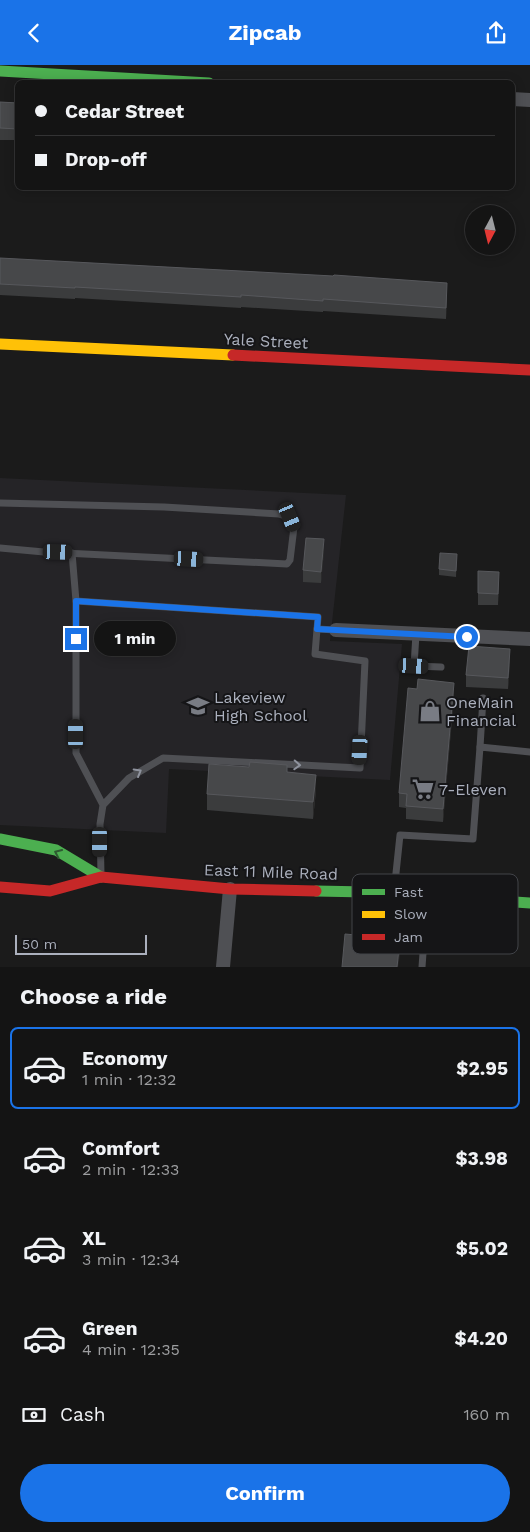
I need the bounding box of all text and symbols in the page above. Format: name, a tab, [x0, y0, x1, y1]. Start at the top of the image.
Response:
icon: back	[20, 19, 48, 47]
icon: share	[482, 19, 510, 47]
text: Zipcab	[228, 20, 302, 45]
text: Cedar Street	[65, 100, 184, 123]
text: Drop-off	[65, 148, 147, 171]
north arrow	[465, 205, 515, 255]
map controls	[465, 205, 515, 255]
street label: Yale Street	[223, 329, 309, 353]
car	[277, 500, 302, 534]
car	[42, 544, 73, 560]
car	[173, 551, 204, 567]
callout: 1 min	[94, 621, 176, 657]
route start	[456, 626, 478, 648]
route end	[65, 628, 87, 650]
text: 1 min	[114, 629, 156, 648]
car	[398, 658, 429, 674]
place label: Lakeview High School	[214, 688, 307, 725]
school or university icon: Lakeview High School	[185, 693, 211, 719]
place label: OneMain Financial	[446, 693, 516, 730]
shop icon: OneMain Financial	[417, 698, 443, 724]
car	[68, 719, 83, 749]
car	[351, 735, 368, 765]
one-way arrow	[293, 759, 301, 770]
one-way arrow	[133, 768, 142, 778]
supermarket icon: 7-Eleven	[410, 776, 436, 802]
place label: 7-Eleven	[439, 780, 507, 799]
car	[92, 827, 107, 857]
one-way arrow	[55, 849, 64, 859]
street label: East 11 Mile Road	[204, 860, 338, 884]
legend	[352, 874, 518, 954]
text: Fast	[394, 884, 423, 900]
text: Slow	[394, 906, 427, 922]
text: Jam	[394, 929, 423, 945]
scale bar	[15, 932, 148, 955]
text: 50 m	[22, 936, 57, 952]
text: Choose a ride	[20, 984, 167, 1009]
icon: car	[22, 1046, 67, 1091]
text: Economy	[82, 1047, 167, 1070]
text: $2.95	[456, 1057, 508, 1080]
text: 1 min · 12:32	[82, 1070, 176, 1089]
icon: car	[22, 1136, 67, 1181]
text: Comfort	[82, 1137, 160, 1160]
text: $3.98	[455, 1147, 508, 1170]
text: 2 min · 12:33	[82, 1160, 179, 1179]
icon: car	[22, 1226, 67, 1271]
text: XL	[82, 1227, 106, 1250]
text: $5.02	[456, 1237, 508, 1260]
text: 3 min · 12:34	[82, 1250, 180, 1269]
icon: car	[22, 1316, 67, 1361]
text: Green	[82, 1317, 138, 1340]
text: $4.20	[455, 1327, 508, 1350]
text: 4 min · 12:35	[82, 1340, 180, 1359]
icon: cash	[20, 1401, 48, 1429]
text: Cash	[60, 1403, 106, 1426]
text: 160 m	[463, 1405, 510, 1424]
button: Confirm	[20, 1464, 510, 1522]

